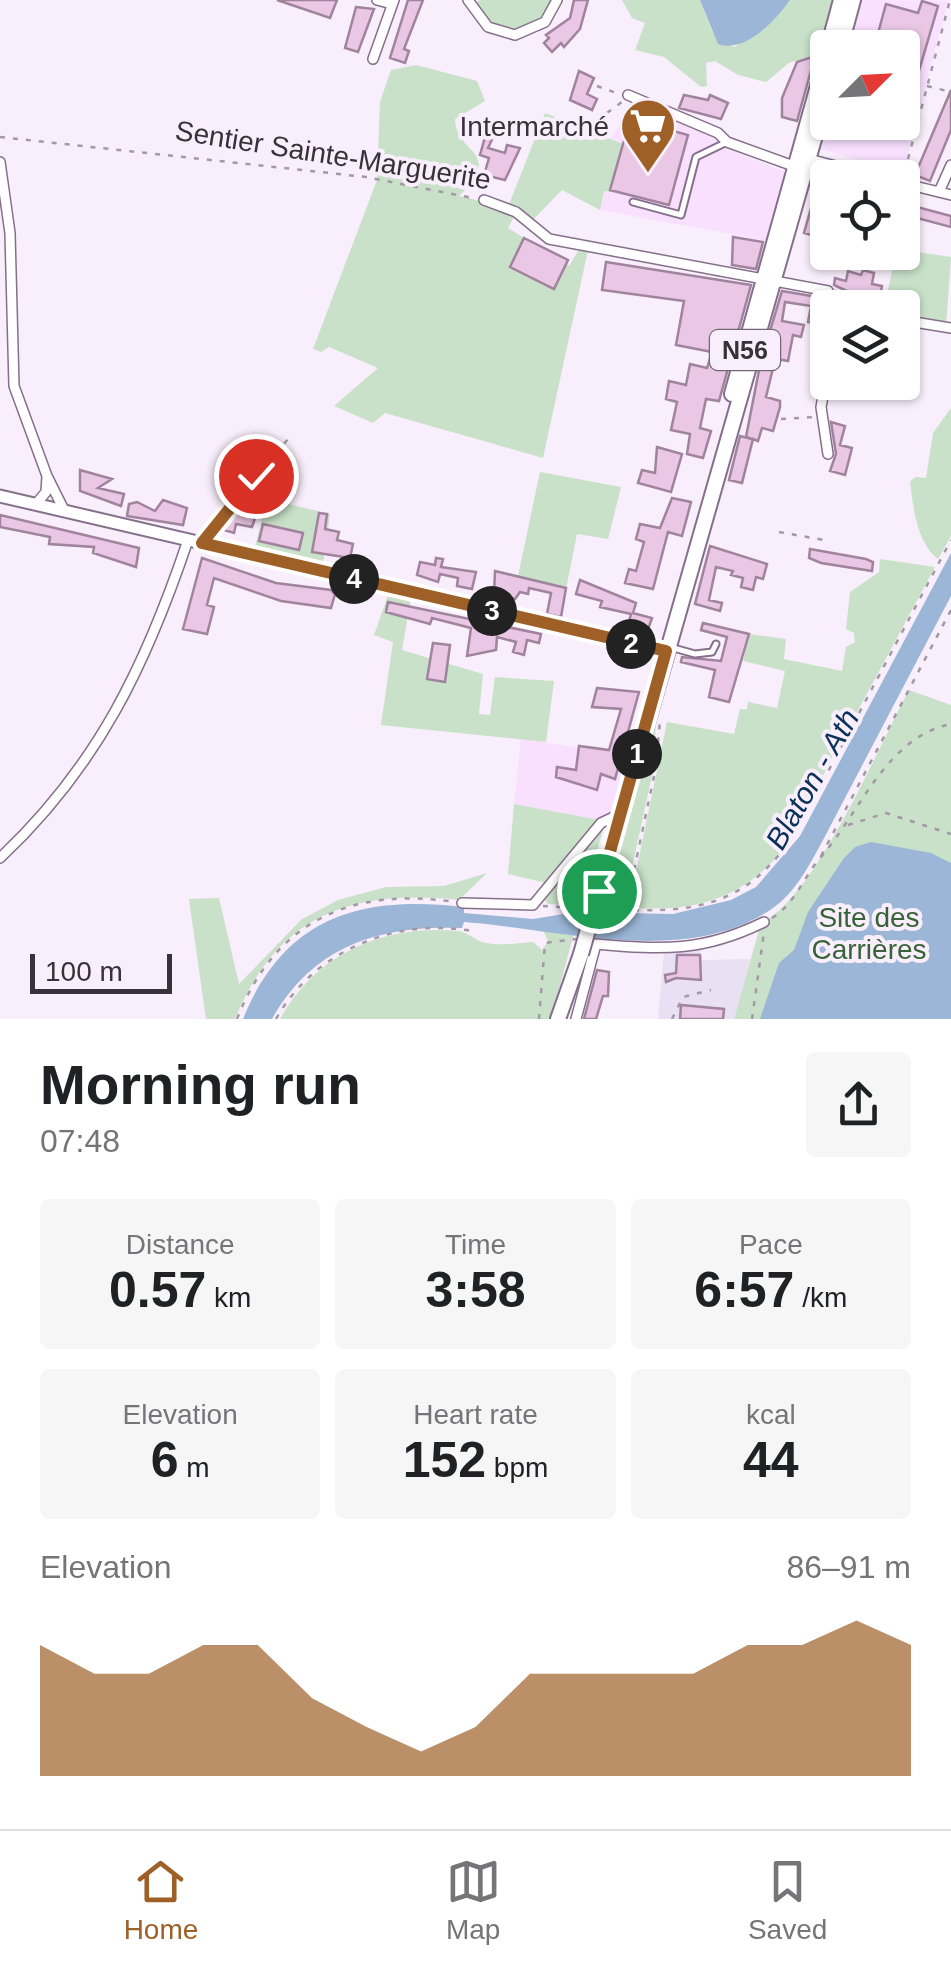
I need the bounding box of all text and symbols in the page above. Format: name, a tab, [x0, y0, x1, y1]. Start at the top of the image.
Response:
north arrow	[810, 30, 920, 140]
map controls	[810, 30, 920, 400]
supermarket icon: Intermarché	[618, 96, 678, 175]
place label: Intermarché	[460, 111, 609, 142]
street label: Sentier Sainte-Marguerite	[173, 115, 493, 195]
button: locate	[810, 160, 920, 270]
button: layers	[810, 290, 920, 400]
road number: N56	[710, 330, 780, 370]
pin	[214, 434, 299, 519]
icon: check	[229, 449, 284, 504]
pin: 4	[329, 554, 379, 604]
text: 4	[346, 563, 362, 594]
pin: 3	[467, 586, 517, 636]
text: 3	[484, 595, 500, 626]
pin: 2	[606, 619, 656, 669]
text: 2	[623, 628, 639, 659]
water label: Blaton - Ath	[759, 703, 865, 855]
pin: 1	[612, 729, 662, 779]
text: 1	[629, 738, 645, 769]
pin	[557, 849, 642, 934]
icon: arrive	[572, 864, 627, 919]
park label: Site des Carrières	[811, 902, 927, 965]
scale bar	[30, 949, 172, 994]
text: 100 m	[45, 956, 123, 987]
button: share	[806, 1052, 911, 1157]
text: Morning run	[40, 1054, 361, 1116]
text: 07:48	[40, 1123, 120, 1159]
text: Distance	[126, 1229, 235, 1260]
text: Time	[445, 1229, 506, 1260]
text: Pace	[739, 1229, 803, 1260]
text: 0.57	[109, 1262, 206, 1318]
text: 3:58	[425, 1262, 526, 1318]
text: 6:57	[694, 1262, 794, 1318]
text: km	[206, 1282, 251, 1313]
text: /km	[794, 1282, 847, 1313]
text: Elevation	[123, 1399, 238, 1430]
text: Heart rate	[413, 1399, 538, 1430]
text: kcal	[746, 1399, 796, 1430]
text: 6	[151, 1432, 179, 1488]
text: 152	[403, 1432, 486, 1488]
text: 44	[743, 1432, 799, 1488]
text: m	[179, 1452, 210, 1483]
text: bpm	[486, 1452, 548, 1483]
text: Elevation	[40, 1549, 172, 1585]
text: 86–91 m	[786, 1549, 911, 1585]
tab: Home	[124, 1854, 198, 1946]
tab: Map	[446, 1854, 501, 1946]
tab: Saved	[748, 1854, 827, 1946]

